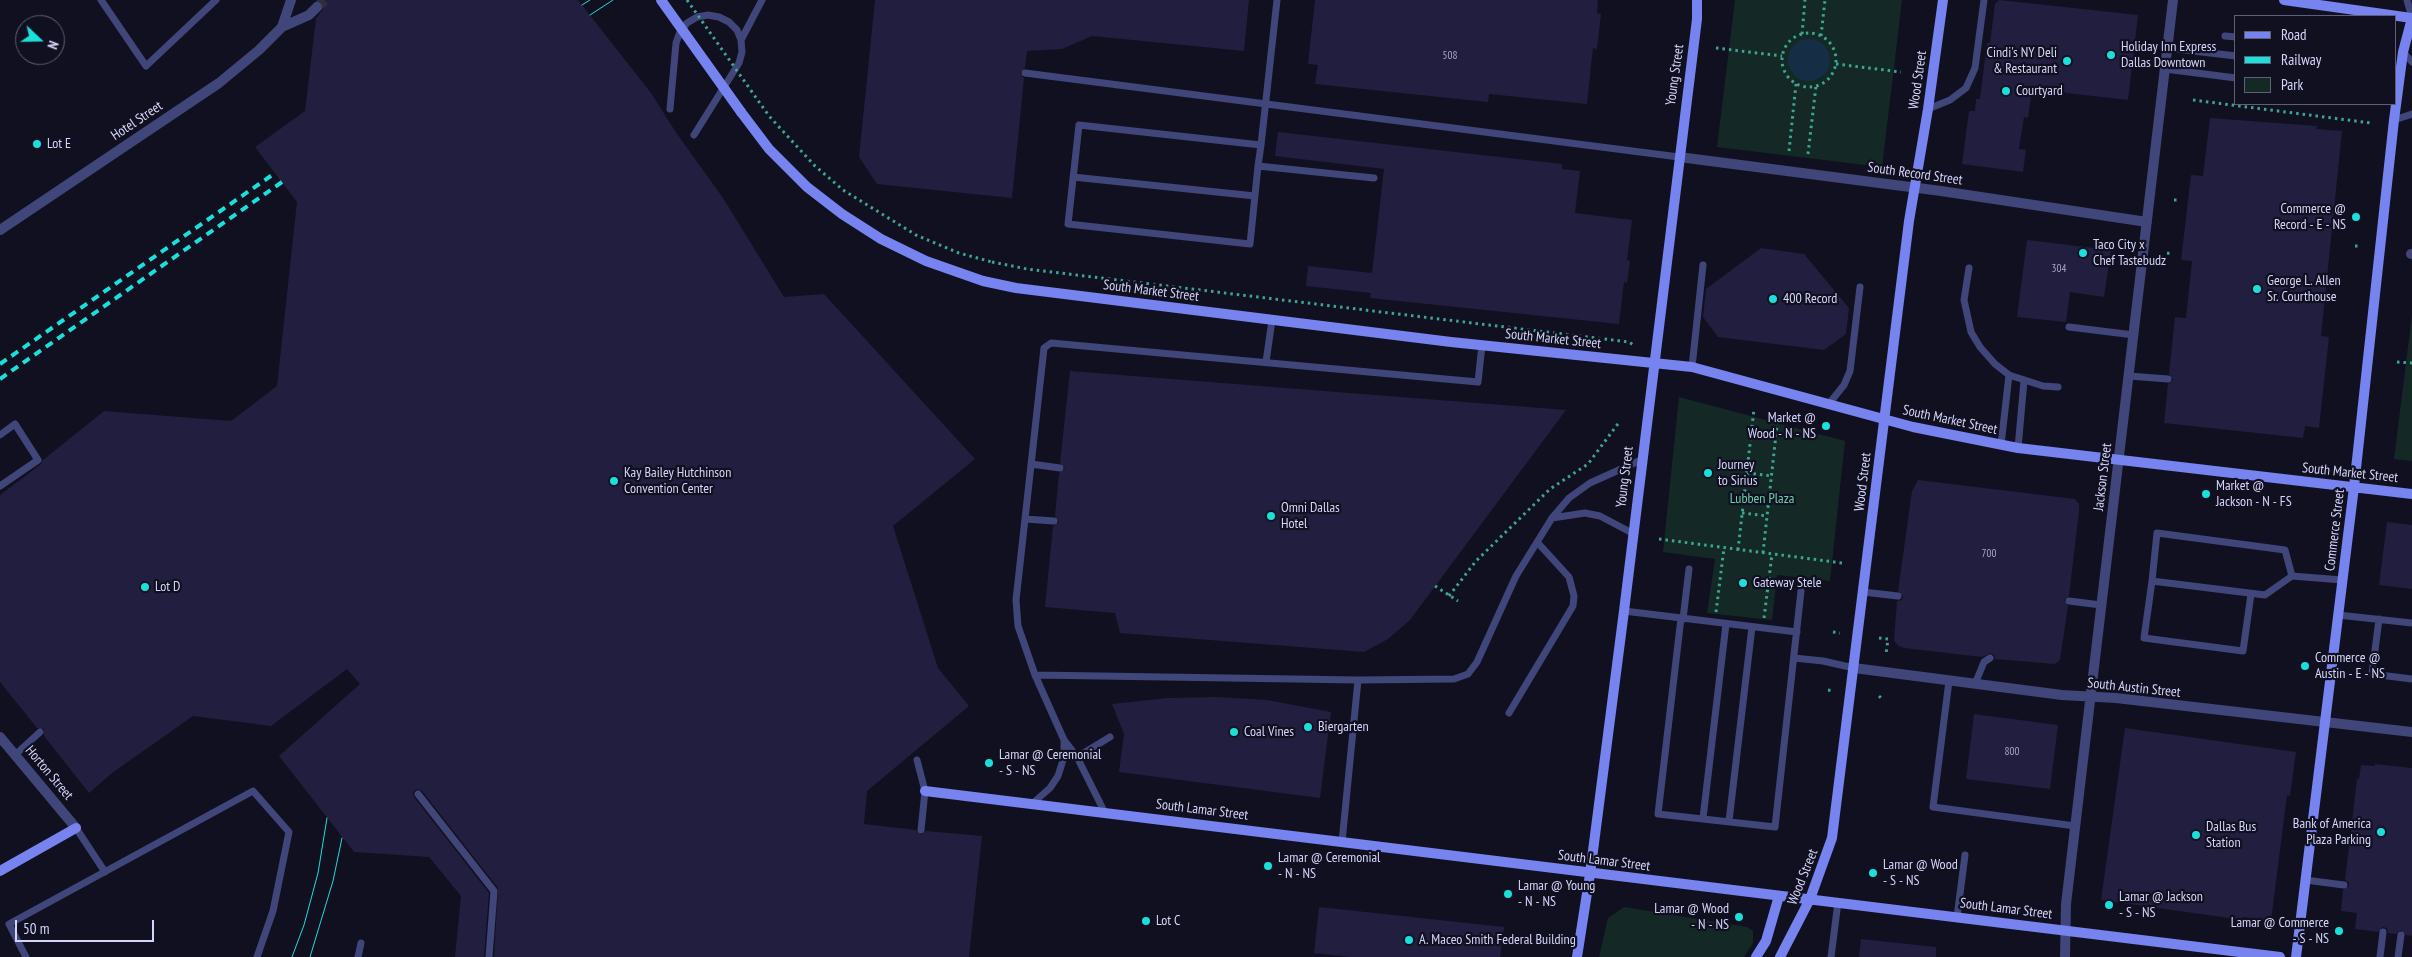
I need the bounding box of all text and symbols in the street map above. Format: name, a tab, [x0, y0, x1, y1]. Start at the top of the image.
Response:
north arrow	[15, 15, 65, 65]
legend	[2234, 15, 2397, 105]
text: Road	[2281, 25, 2307, 44]
text: N	[43, 38, 63, 52]
place label: Holiday Inn Express Dallas Downtown	[2121, 39, 2216, 72]
street label: Young Street	[1662, 43, 1688, 107]
place label: Cindi's NY Deli & Restaurant	[1986, 45, 2057, 78]
house number: 508	[1443, 49, 1457, 63]
marker: Holiday Inn Express Dallas Downtown	[2105, 49, 2117, 61]
street label: Wood Street	[1906, 50, 1930, 110]
text: Railway	[2281, 50, 2321, 69]
marker: Cindi's NY Deli & Restaurant	[2061, 55, 2073, 67]
text: Park	[2281, 75, 2303, 94]
place label: Courtyard	[2016, 83, 2063, 99]
marker: Courtyard	[2000, 85, 2012, 97]
street label: Hotel Street	[108, 98, 166, 144]
place label: Lot E	[47, 136, 71, 152]
marker: Lot E	[31, 138, 43, 150]
street label: South Record Street	[1867, 159, 1963, 189]
place label: Commerce @ Record - E - NS	[2274, 201, 2346, 233]
marker: Commerce @ Record - E - NS	[2350, 211, 2362, 223]
place label: Taco City x Chef Tastebudz	[2093, 237, 2166, 270]
marker: Taco City x Chef Tastebudz	[2077, 247, 2089, 259]
house number: 304	[2052, 262, 2066, 276]
place label: George L. Allen Sr. Courthouse	[2267, 273, 2341, 306]
street label: South Market Street	[1102, 277, 1200, 305]
marker: George L. Allen Sr. Courthouse	[2251, 283, 2263, 295]
place label: 400 Record	[1783, 291, 1837, 307]
marker: 400 Record	[1767, 293, 1779, 305]
street label: South Market Street	[1504, 326, 1602, 352]
street label: South Market Street	[1901, 402, 1999, 438]
place label: Market @ Wood - N - NS	[1748, 410, 1816, 442]
marker: Market @ Wood - N - NS	[1820, 420, 1832, 432]
street label: Jackson Street	[2091, 442, 2115, 512]
street label: Young Street	[1613, 445, 1637, 509]
street label: Wood Street	[1851, 452, 1875, 512]
place label: Journey to Sirius	[1718, 457, 1757, 490]
street label: South Market Street	[2301, 460, 2399, 486]
place label: Kay Bailey Hutchinson Convention Center	[624, 465, 731, 498]
marker: Journey to Sirius	[1702, 467, 1714, 479]
marker: Kay Bailey Hutchinson Convention Center	[608, 475, 620, 487]
place label: Market @ Jackson - N - FS	[2216, 478, 2292, 511]
marker: Market @ Jackson - N - FS	[2200, 488, 2212, 500]
street label: Commerce Street	[2322, 488, 2348, 572]
park label: Lubben Plaza	[1730, 491, 1794, 507]
place label: Omni Dallas Hotel	[1281, 500, 1340, 532]
marker: Omni Dallas Hotel	[1265, 510, 1277, 522]
house number: 700	[1982, 547, 1996, 561]
place label: Gateway Stele	[1753, 575, 1822, 591]
marker: Gateway Stele	[1737, 577, 1749, 589]
place label: Lot D	[155, 579, 180, 595]
marker: Lot D	[139, 581, 151, 593]
place label: Commerce @ Austin - E - NS	[2315, 650, 2385, 682]
marker: Commerce @ Austin - E - NS	[2299, 660, 2311, 672]
street label: South Austin Street	[2087, 675, 2181, 701]
place label: Biergarten	[1318, 719, 1369, 735]
marker: Biergarten	[1302, 721, 1314, 733]
place label: Coal Vines	[1244, 724, 1294, 740]
marker: Coal Vines	[1228, 726, 1240, 738]
street label: Horton Street	[21, 742, 77, 804]
house number: 800	[2005, 745, 2019, 759]
place label: Lamar @ Ceremonial - S - NS	[999, 747, 1101, 780]
marker: Lamar @ Ceremonial - S - NS	[983, 757, 995, 769]
street label: South Lamar Street	[1155, 796, 1249, 824]
place label: Bank of America Plaza Parking	[2293, 816, 2371, 849]
place label: Dallas Bus Station	[2206, 819, 2256, 852]
marker: Bank of America Plaza Parking	[2375, 826, 2387, 838]
marker: Dallas Bus Station	[2190, 829, 2202, 841]
street label: Wood Street	[1784, 846, 1822, 908]
street label: South Lamar Street	[1557, 847, 1651, 875]
place label: Lamar @ Ceremonial - N - NS	[1278, 850, 1380, 882]
place label: Lamar @ Wood - S - NS	[1883, 857, 1958, 890]
marker: Lamar @ Ceremonial - N - NS	[1262, 860, 1274, 872]
marker: Lamar @ Wood - S - NS	[1867, 867, 1879, 879]
place label: Lamar @ Young - N - NS	[1518, 878, 1595, 910]
marker: Lamar @ Young - N - NS	[1502, 888, 1514, 900]
place label: Lamar @ Jackson - S - NS	[2119, 889, 2203, 922]
street label: South Lamar Street	[1959, 895, 2053, 923]
marker: Lamar @ Jackson - S - NS	[2103, 899, 2115, 911]
place label: Lamar @ Wood - N - NS	[1654, 901, 1729, 934]
scale bar	[18, 910, 156, 942]
marker: Lamar @ Wood - N - NS	[1733, 911, 1745, 923]
place label: Lot C	[1156, 913, 1180, 929]
marker: Lot C	[1140, 915, 1152, 927]
place label: Lamar @ Commerce - S - NS	[2231, 915, 2329, 948]
text: 50 m	[23, 919, 49, 938]
marker: Lamar @ Commerce - S - NS	[2333, 925, 2345, 937]
place label: A. Maceo Smith Federal Building	[1419, 932, 1576, 948]
marker: A. Maceo Smith Federal Building	[1403, 934, 1415, 946]

